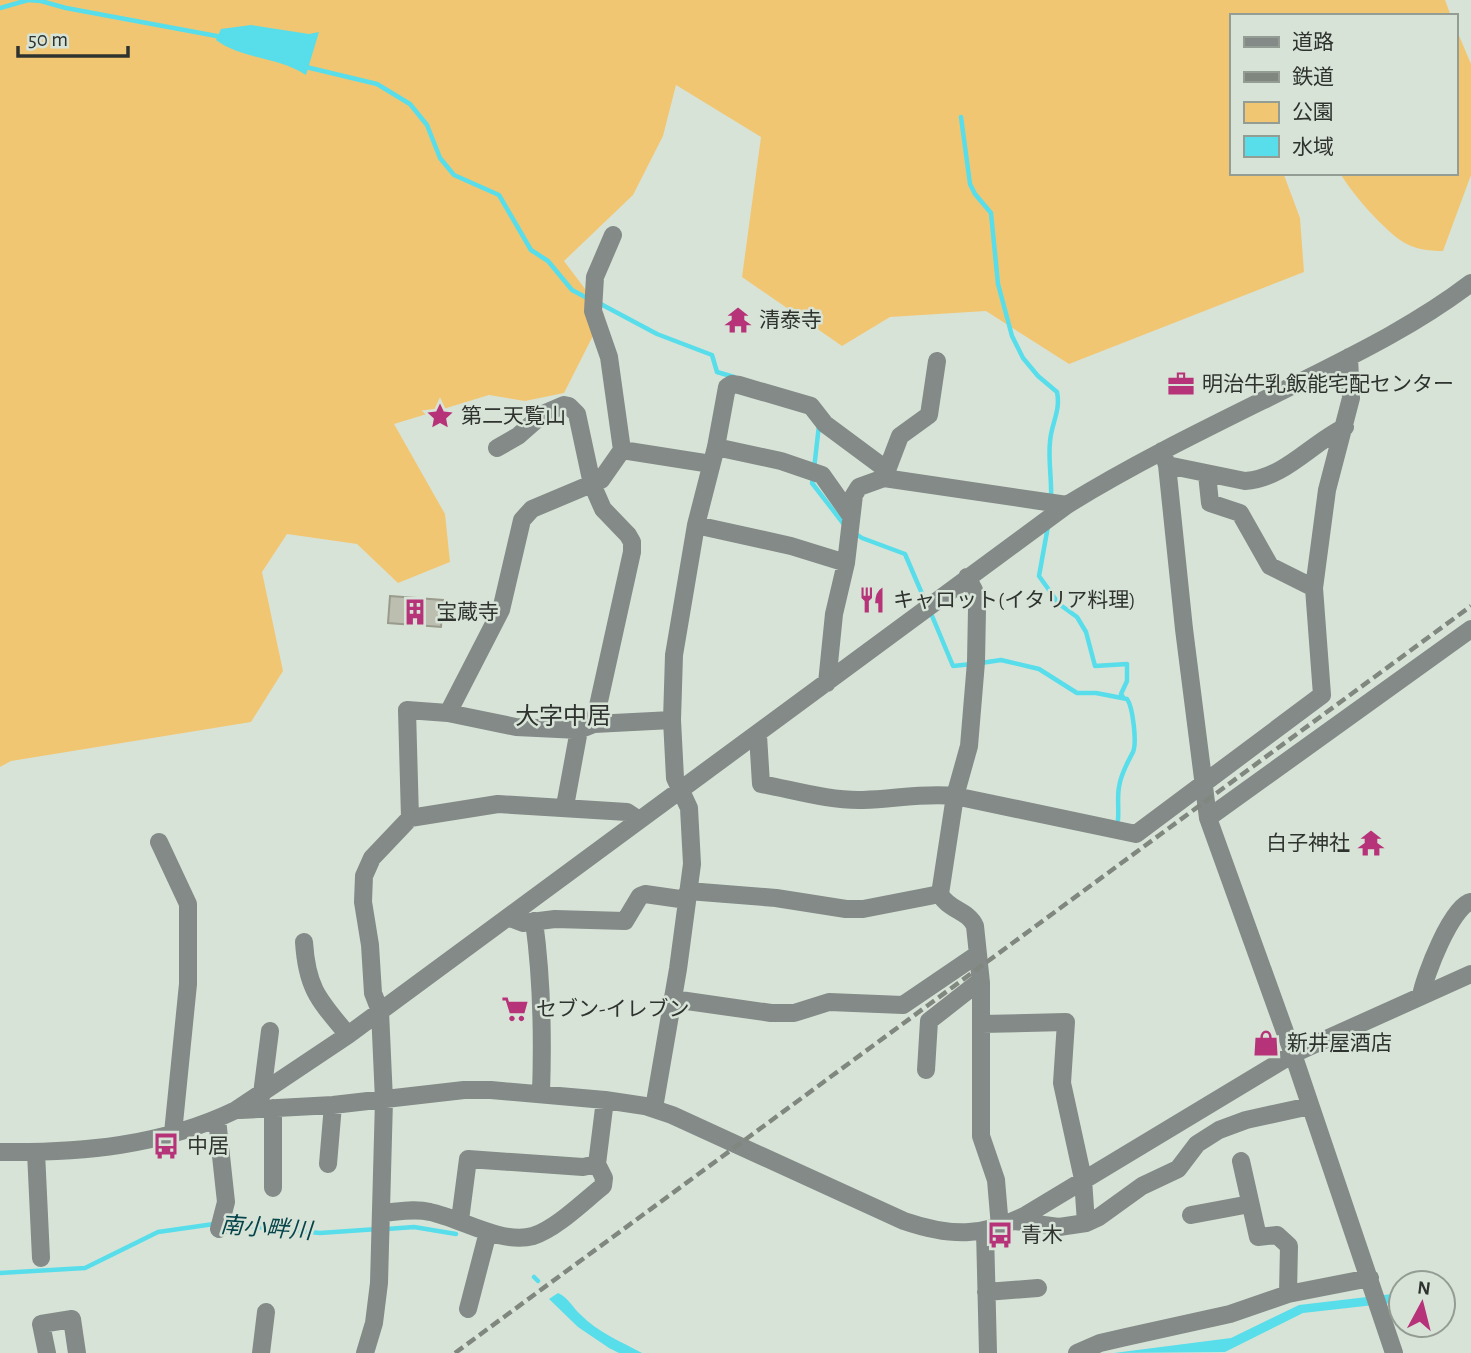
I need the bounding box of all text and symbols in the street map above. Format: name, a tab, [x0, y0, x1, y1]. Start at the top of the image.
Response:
scale bar	[18, 14, 128, 58]
legend	[1230, 14, 1457, 175]
text: 50 m	[28, 29, 68, 50]
text: 道路	[1292, 31, 1334, 53]
text: 鉄道	[1292, 66, 1334, 88]
text: 公園	[1292, 102, 1334, 123]
text: 水域	[1292, 136, 1334, 158]
temple icon: 清泰寺	[723, 305, 753, 335]
place label: 清泰寺	[759, 309, 822, 331]
office icon: 明治牛乳飯能宅配センター	[1166, 369, 1196, 399]
place label: 明治牛乳飯能宅配センター	[1202, 373, 1454, 395]
place icon: 第二天覧山	[425, 401, 455, 431]
place label: 第二天覧山	[461, 405, 566, 427]
restaurant icon: キャロット(イタリア料理)	[857, 585, 887, 615]
place label: キャロット(イタリア料理)	[893, 589, 1136, 611]
building icon: 宝蔵寺	[400, 597, 430, 627]
place label: 宝蔵寺	[436, 601, 499, 623]
district label: 大字中居	[515, 703, 611, 729]
temple icon: 白子神社	[1356, 828, 1386, 858]
place label: 白子神社	[1266, 832, 1350, 854]
supermarket icon: セブン-イレブン	[500, 994, 530, 1024]
place label: セブン-イレブン	[536, 997, 689, 1020]
shop icon: 新井屋酒店	[1251, 1028, 1281, 1058]
place label: 新井屋酒店	[1287, 1032, 1392, 1054]
bus stop icon: 中居	[151, 1131, 181, 1161]
place label: 中居	[187, 1135, 229, 1157]
water label: 南小畔川	[219, 1212, 316, 1244]
bus stop icon: 青木	[985, 1220, 1015, 1250]
place label: 青木	[1021, 1224, 1063, 1246]
north arrow	[1387, 1269, 1457, 1339]
text: N	[1416, 1278, 1432, 1299]

